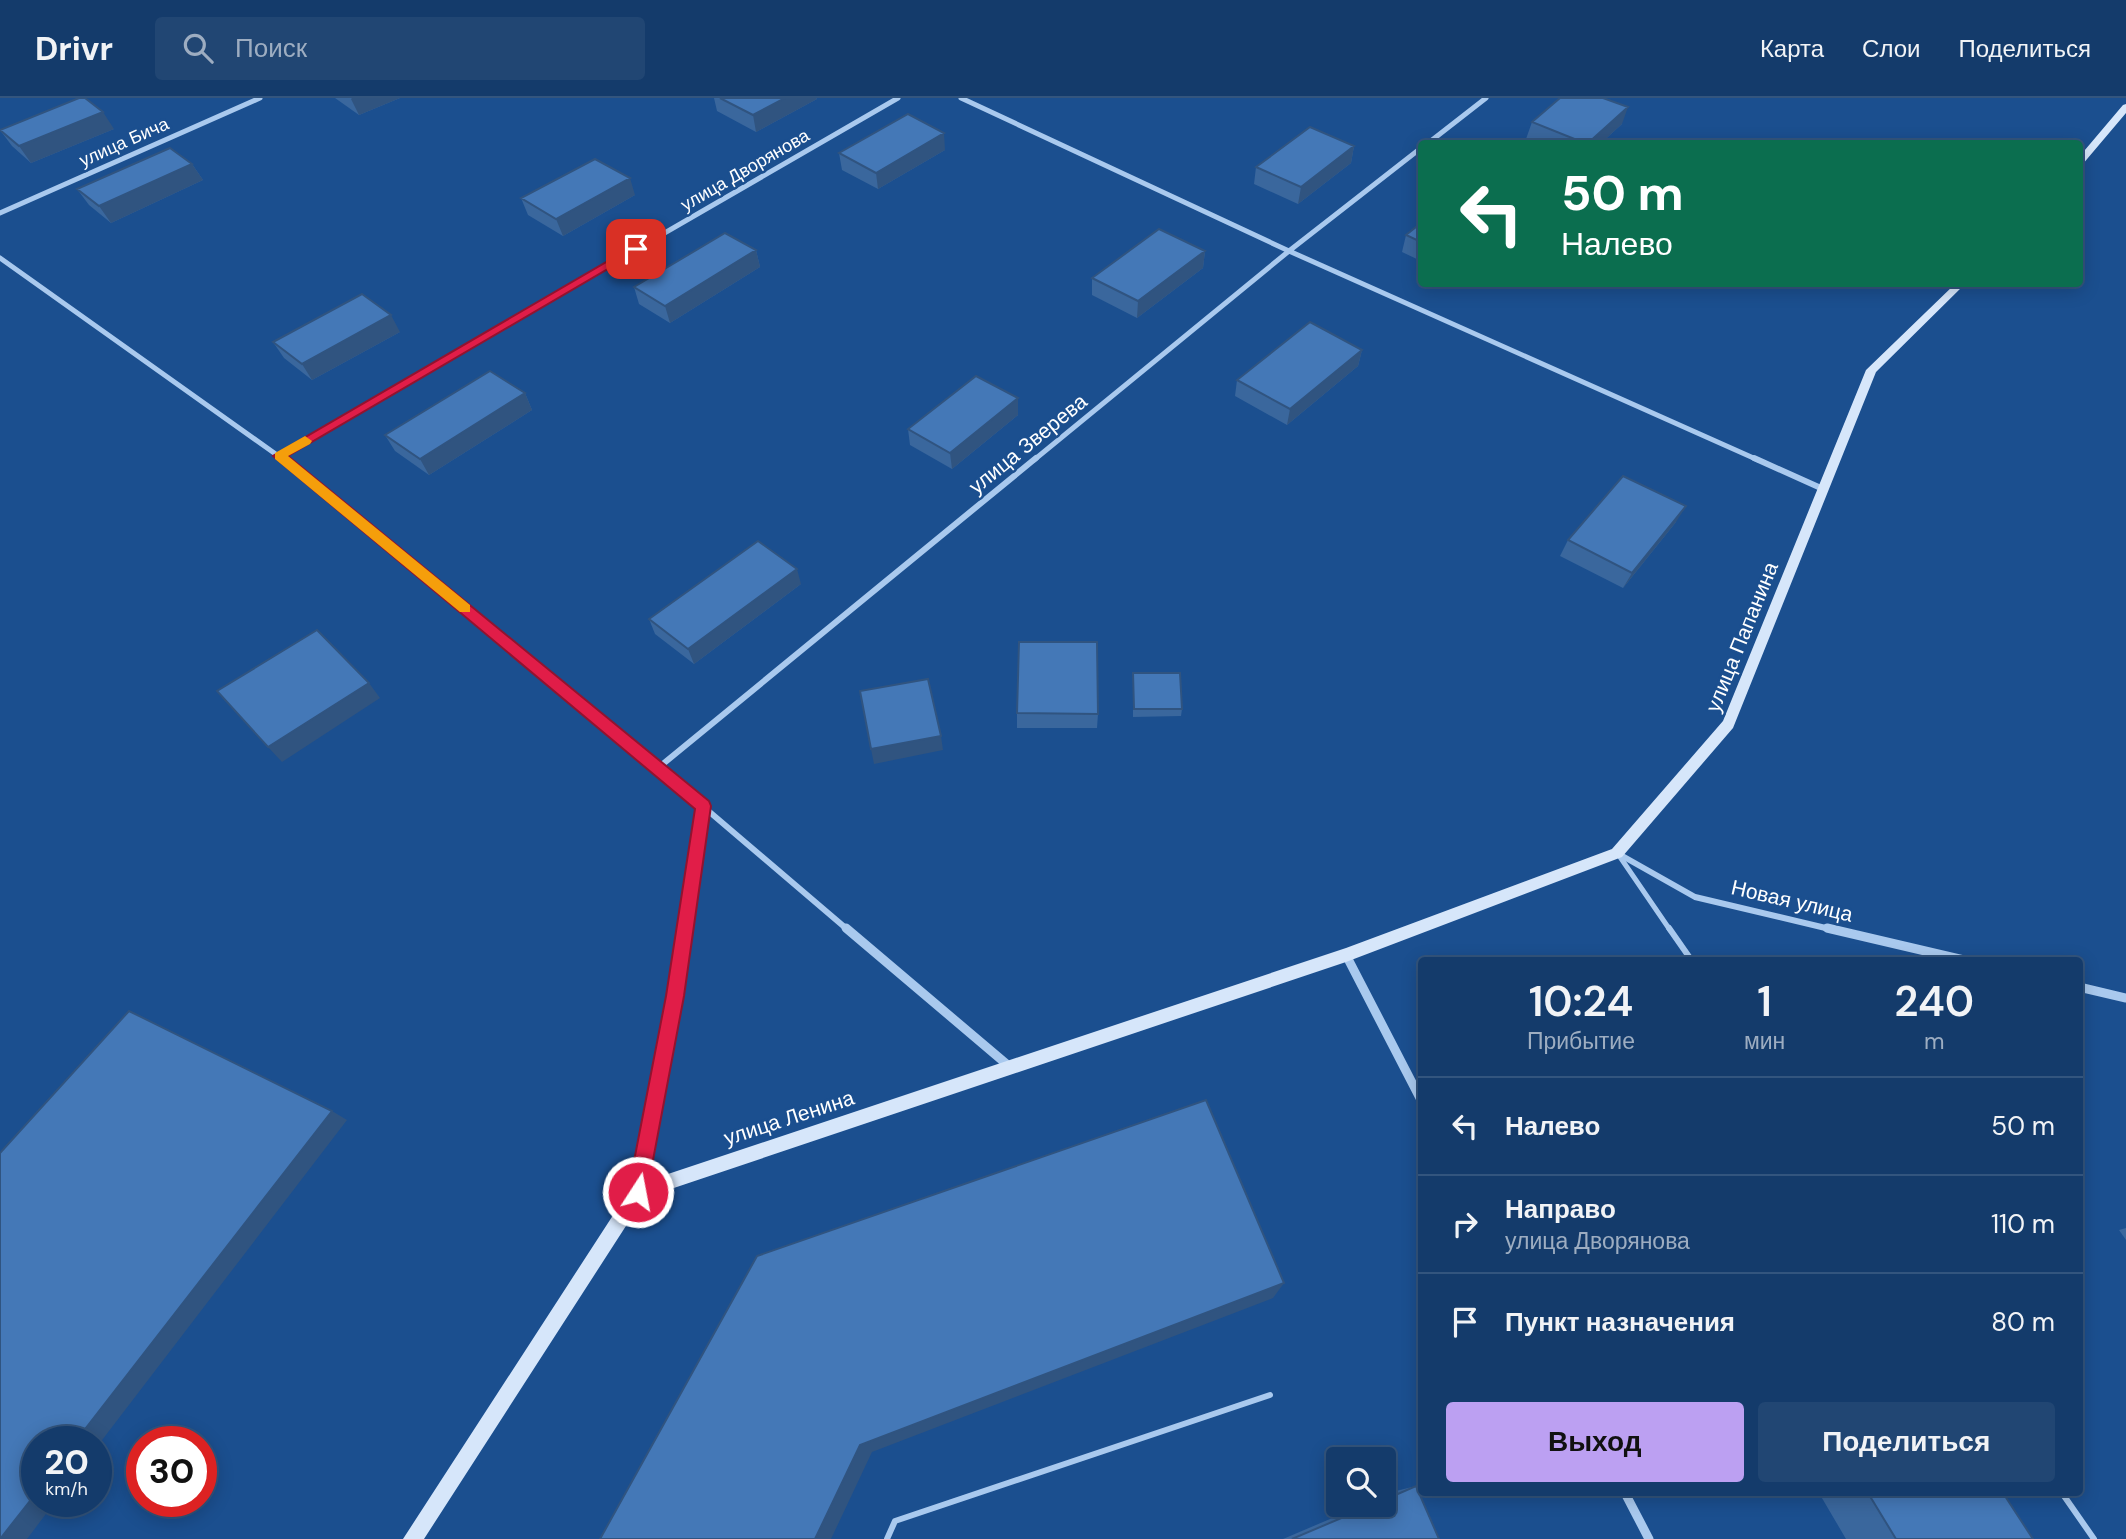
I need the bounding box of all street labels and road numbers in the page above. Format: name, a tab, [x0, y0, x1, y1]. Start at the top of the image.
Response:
street label: улица Бича	[75, 111, 173, 172]
street label: улица Дворянова	[676, 123, 815, 217]
street label: улица Зверева	[963, 387, 1093, 500]
street label: улица Папанина	[1699, 557, 1785, 716]
street label: Новая улица	[1728, 873, 1856, 929]
street label: улица Ленина	[720, 1084, 858, 1152]

